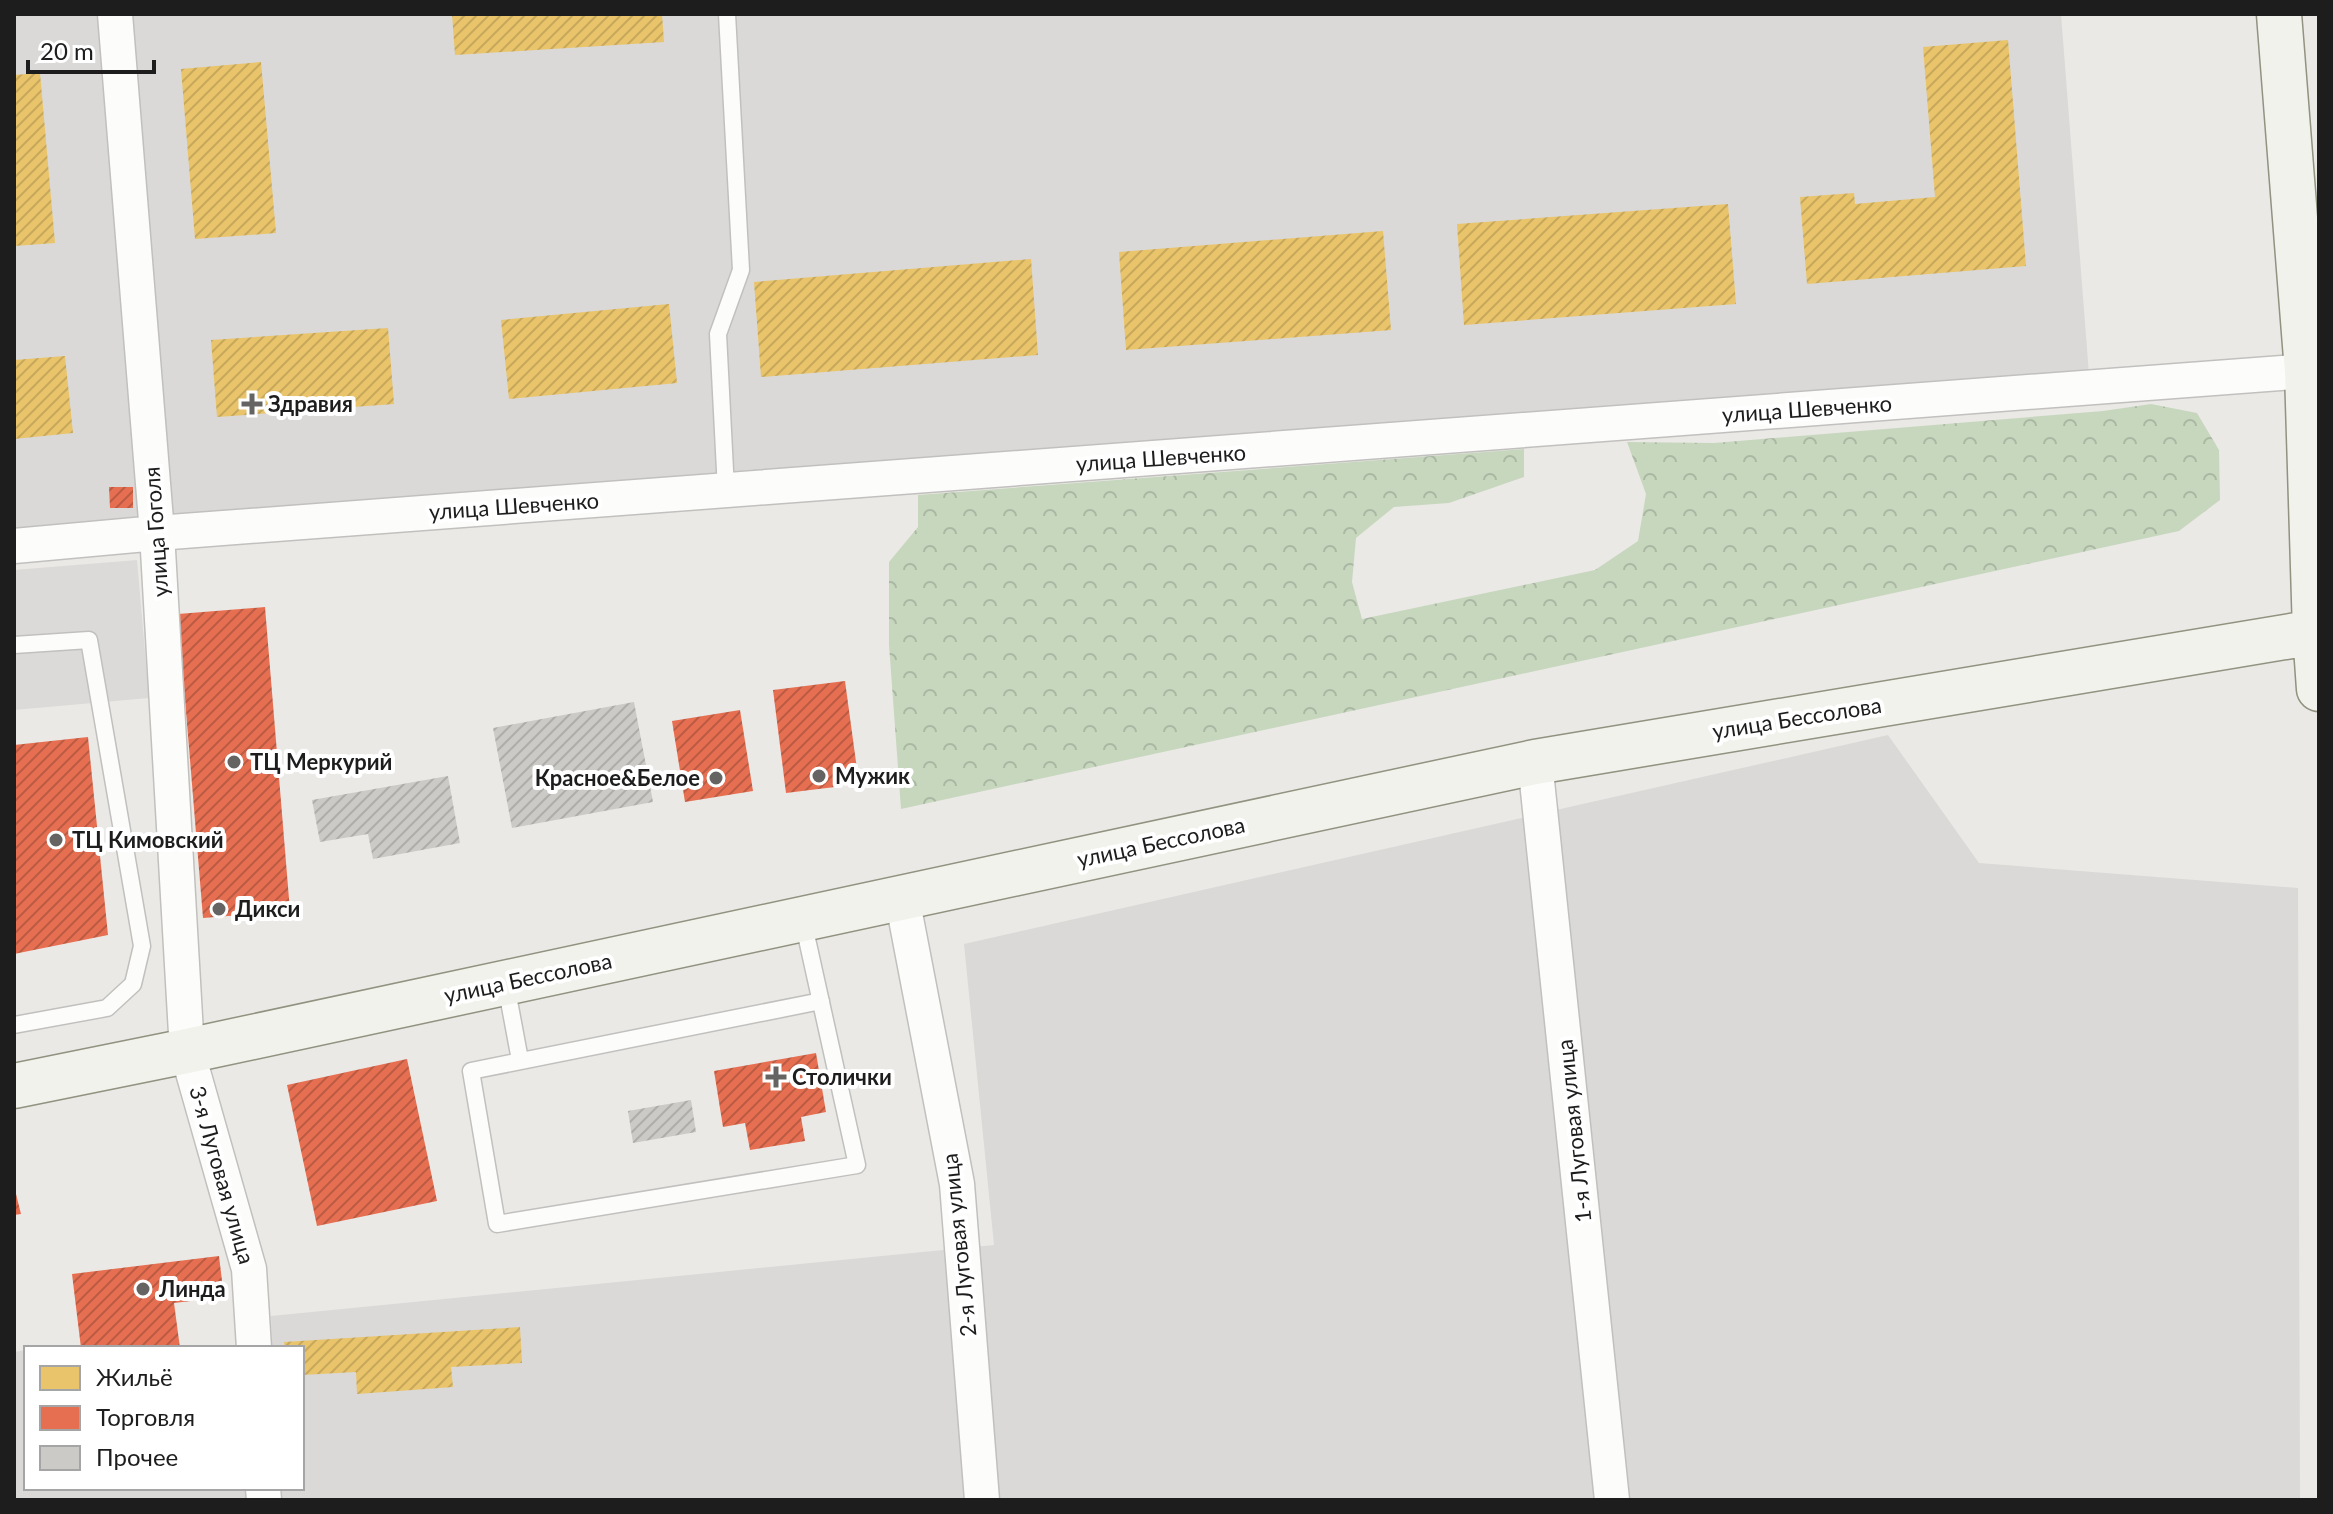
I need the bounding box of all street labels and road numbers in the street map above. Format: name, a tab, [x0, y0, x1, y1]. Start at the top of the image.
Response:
street label: улица Шевченко	[1721, 389, 1893, 428]
street label: улица Шевченко	[1075, 438, 1247, 477]
street label: улица Гоголя	[137, 466, 174, 598]
street label: улица Шевченко	[428, 486, 600, 525]
street label: улица Бессолова	[1710, 691, 1883, 744]
street label: улица Бессолова	[1075, 811, 1247, 872]
street label: улица Бессолова	[442, 947, 614, 1008]
street label: 1-я Луговая улица	[1550, 1038, 1597, 1224]
street label: 3-я Луговая улица	[184, 1083, 261, 1267]
street label: 2-я Луговая улица	[935, 1152, 982, 1338]

